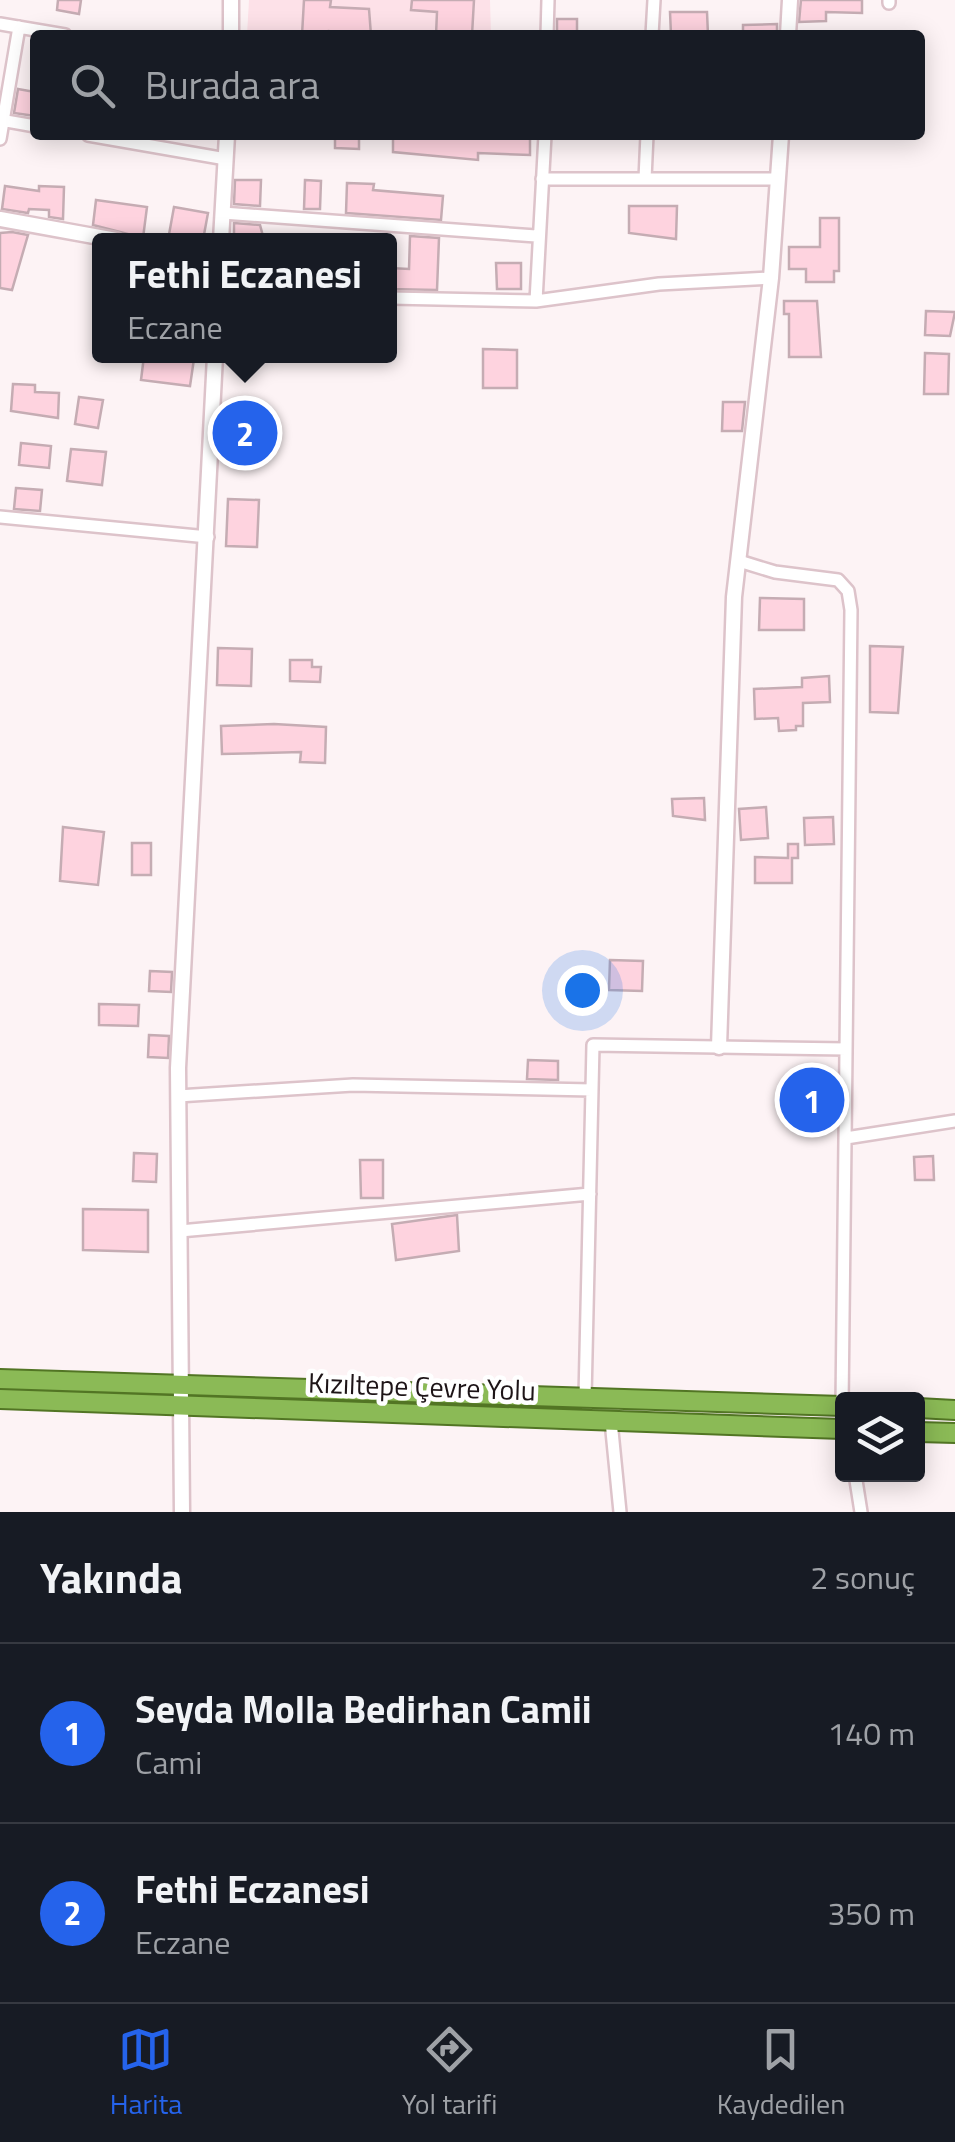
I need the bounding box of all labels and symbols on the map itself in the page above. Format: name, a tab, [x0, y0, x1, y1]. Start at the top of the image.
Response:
pin: 2	[212, 396, 278, 470]
your location	[557, 965, 608, 1016]
pin: 1	[780, 1062, 844, 1138]
street label: Kızıltepe Çevre Yolu	[307, 1361, 537, 1411]

